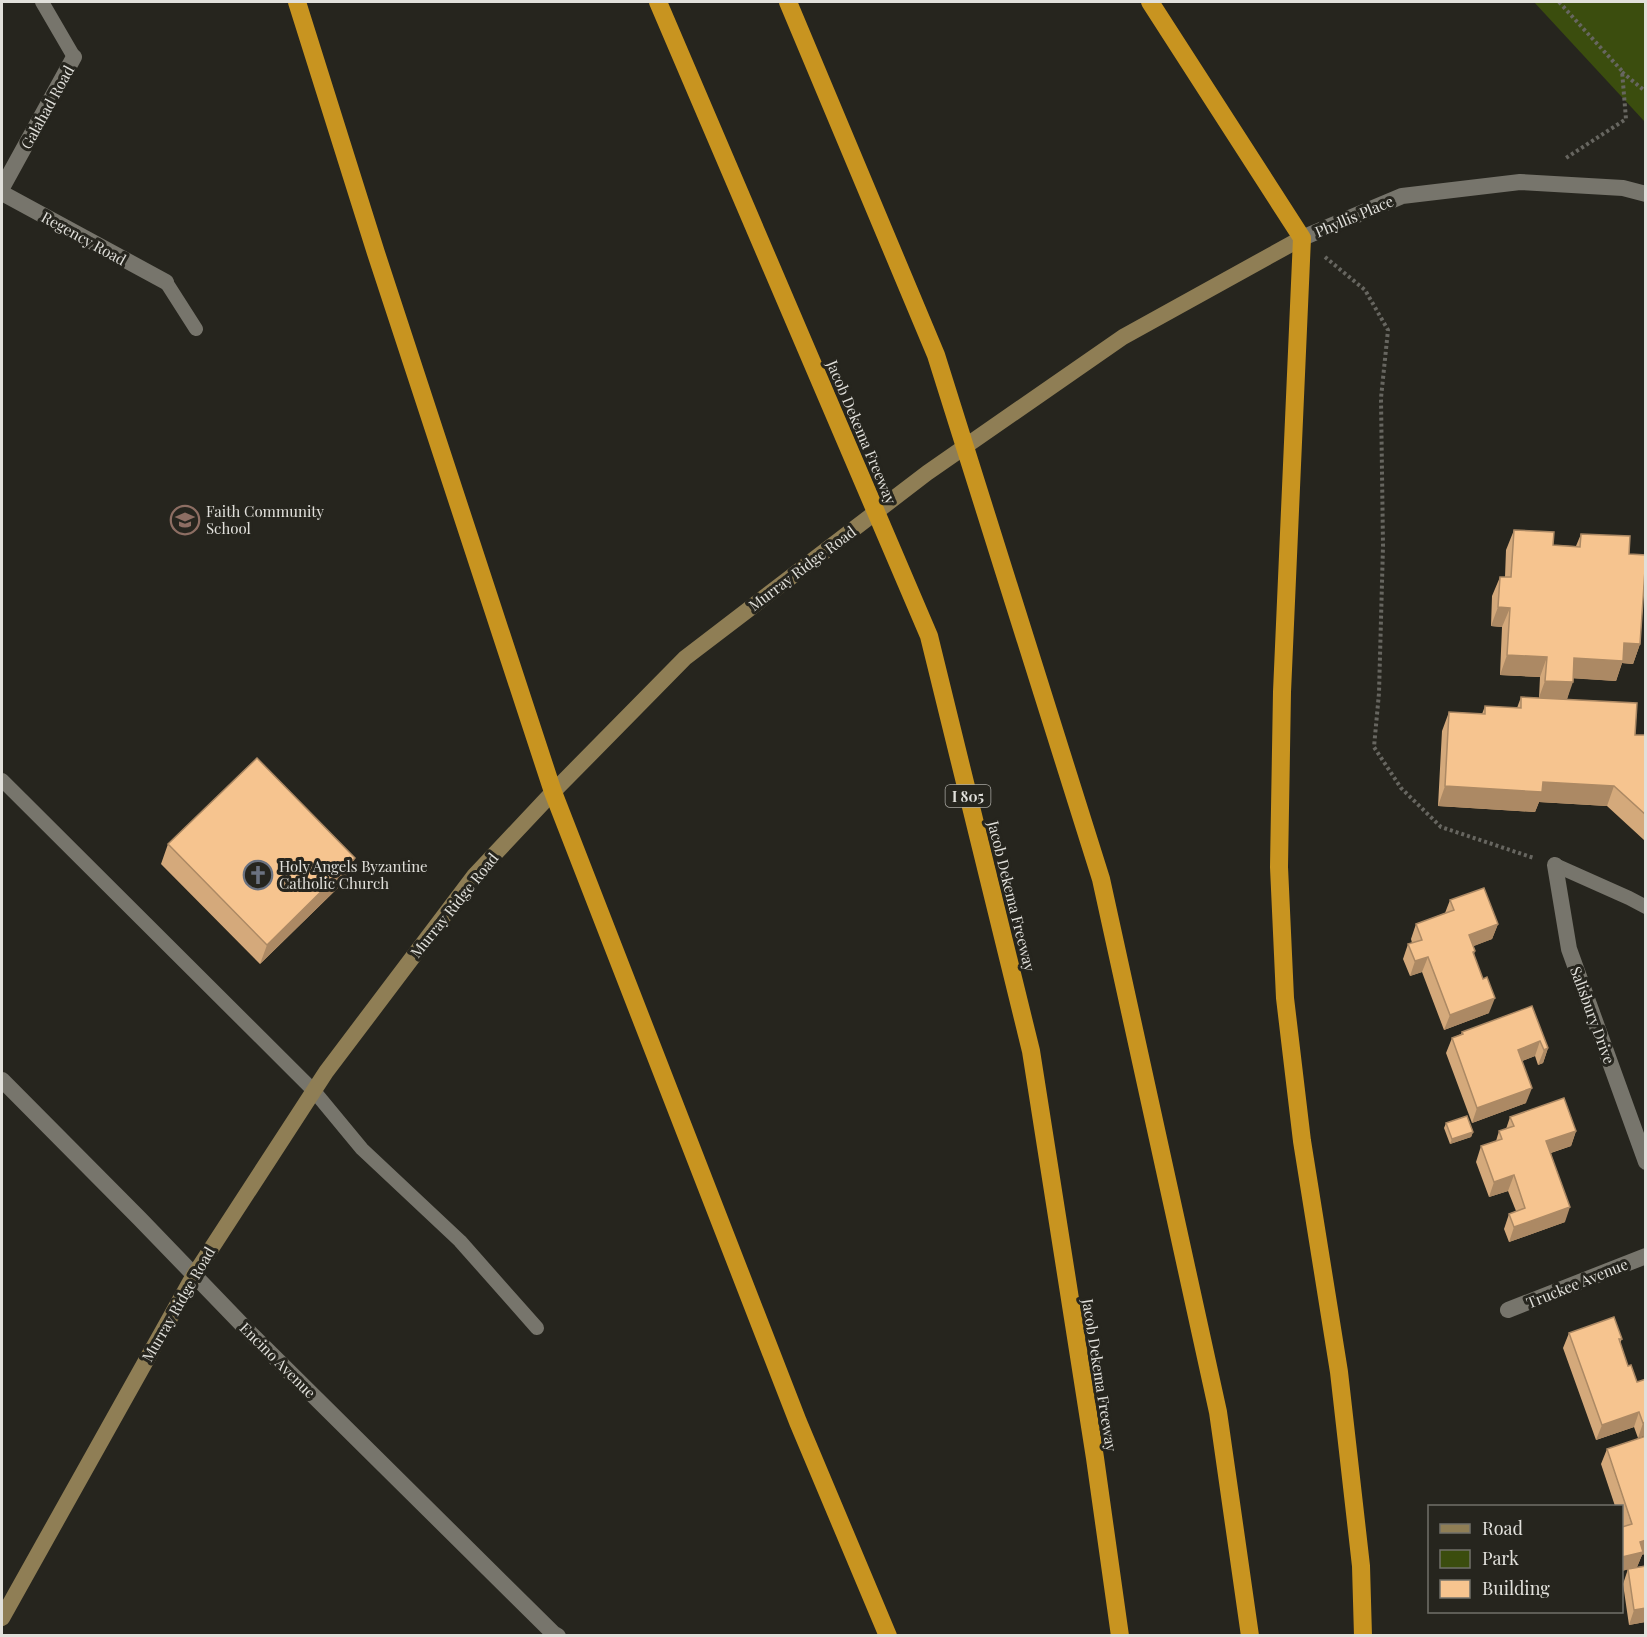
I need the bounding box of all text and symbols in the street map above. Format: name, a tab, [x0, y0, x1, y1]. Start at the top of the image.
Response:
street label: Galahad Road	[16, 61, 78, 152]
street label: Phyllis Place	[1312, 191, 1396, 241]
street label: Regency Road	[38, 206, 130, 270]
street label: Jacob Dekema Freeway	[822, 356, 902, 507]
place label: Faith Community School	[206, 501, 325, 538]
school or university icon: Faith Community School	[169, 504, 201, 536]
street label: Murray Ridge Road	[744, 521, 860, 615]
road number: I 805	[946, 785, 990, 807]
street label: Jacob Dekema Freeway	[983, 818, 1040, 974]
street label: Murray Ridge Road	[406, 848, 503, 962]
place label: Holy Angels Byzantine Catholic Church	[279, 856, 428, 893]
church icon: Holy Angels Byzantine Catholic Church	[242, 859, 274, 891]
street label: Salisbury Drive	[1566, 963, 1620, 1067]
street label: Murray Ridge Road	[137, 1243, 219, 1365]
street label: Truckee Avenue	[1523, 1254, 1631, 1312]
street label: Jacob Dekema Freeway	[1078, 1296, 1122, 1453]
street label: Encino Avenue	[236, 1318, 320, 1402]
legend	[1428, 1505, 1623, 1613]
text: Road	[1482, 1516, 1523, 1540]
text: Park	[1482, 1546, 1519, 1570]
text: Building	[1482, 1576, 1550, 1600]

